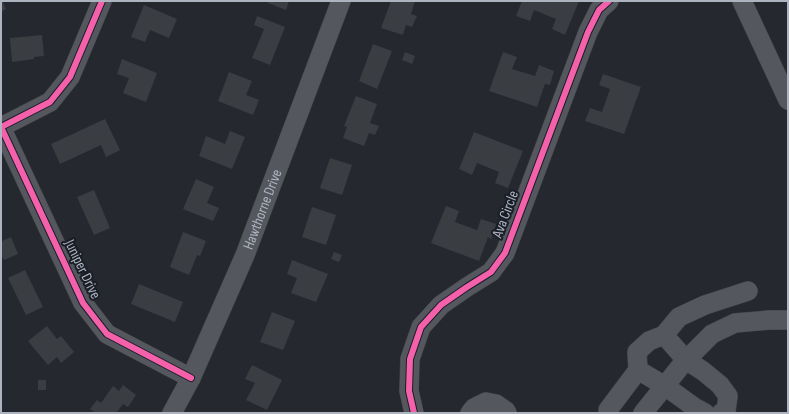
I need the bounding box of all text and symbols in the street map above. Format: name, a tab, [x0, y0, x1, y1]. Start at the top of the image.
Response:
street label: Hawthorne Drive	[239, 167, 287, 252]
street label: Ava Circle	[487, 188, 523, 241]
street label: Juniper Drive	[60, 236, 105, 302]

